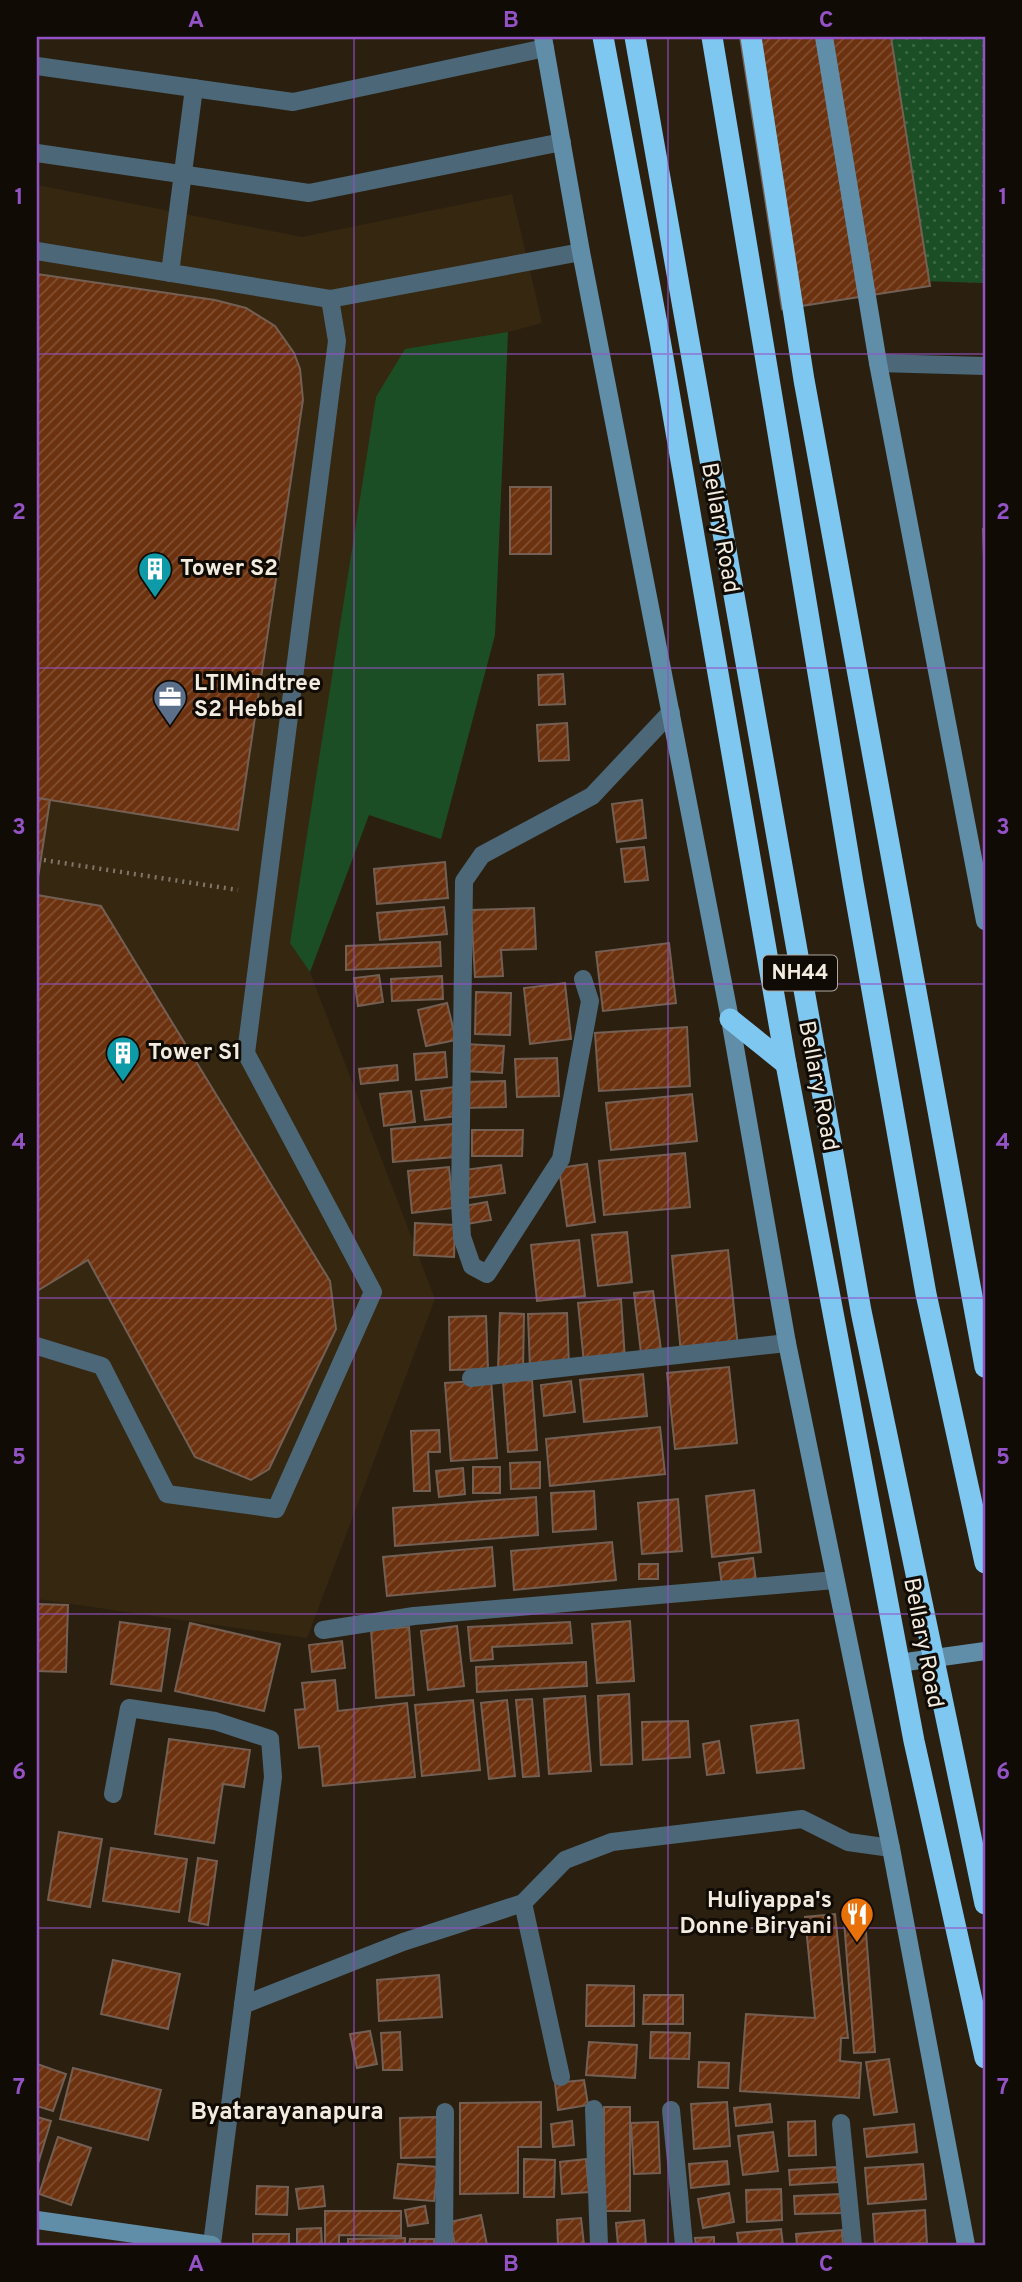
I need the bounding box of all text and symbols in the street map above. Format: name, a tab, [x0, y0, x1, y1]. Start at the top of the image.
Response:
text: A	[188, 7, 204, 36]
text: B	[503, 7, 519, 36]
text: C	[819, 7, 833, 36]
text: 1	[14, 184, 24, 213]
text: 1	[998, 184, 1008, 213]
street label: Bellary Road	[693, 460, 745, 596]
text: 2	[12, 499, 26, 528]
text: 2	[996, 499, 1010, 528]
building icon: Tower S2	[136, 550, 174, 599]
place label: Tower S2	[180, 555, 278, 584]
place label: LTIMindtree S2 Hebbal	[194, 670, 321, 725]
office icon: LTIMindtree S2 Hebbal	[151, 678, 189, 727]
text: 3	[12, 814, 26, 843]
text: 3	[996, 814, 1010, 843]
road number: NH44	[763, 956, 837, 990]
street label: Bellary Road	[790, 1018, 844, 1154]
building icon: Tower S1	[104, 1034, 142, 1083]
place label: Tower S1	[148, 1039, 241, 1068]
text: 4	[12, 1129, 26, 1158]
text: 4	[996, 1129, 1010, 1158]
text: 5	[12, 1444, 26, 1473]
text: 5	[996, 1444, 1010, 1473]
street label: Bellary Road	[895, 1575, 949, 1711]
text: 6	[12, 1759, 26, 1788]
text: 6	[996, 1759, 1010, 1788]
place label: Huliyappa's Donne Biryani	[679, 1887, 832, 1942]
restaurant icon: Huliyappa's Donne Biryani	[838, 1895, 876, 1944]
text: 7	[13, 2074, 25, 2103]
text: 7	[997, 2074, 1009, 2103]
district label: Byatarayanapura	[190, 2098, 384, 2128]
text: A	[188, 2251, 204, 2280]
text: B	[503, 2251, 519, 2280]
text: C	[819, 2251, 833, 2280]

